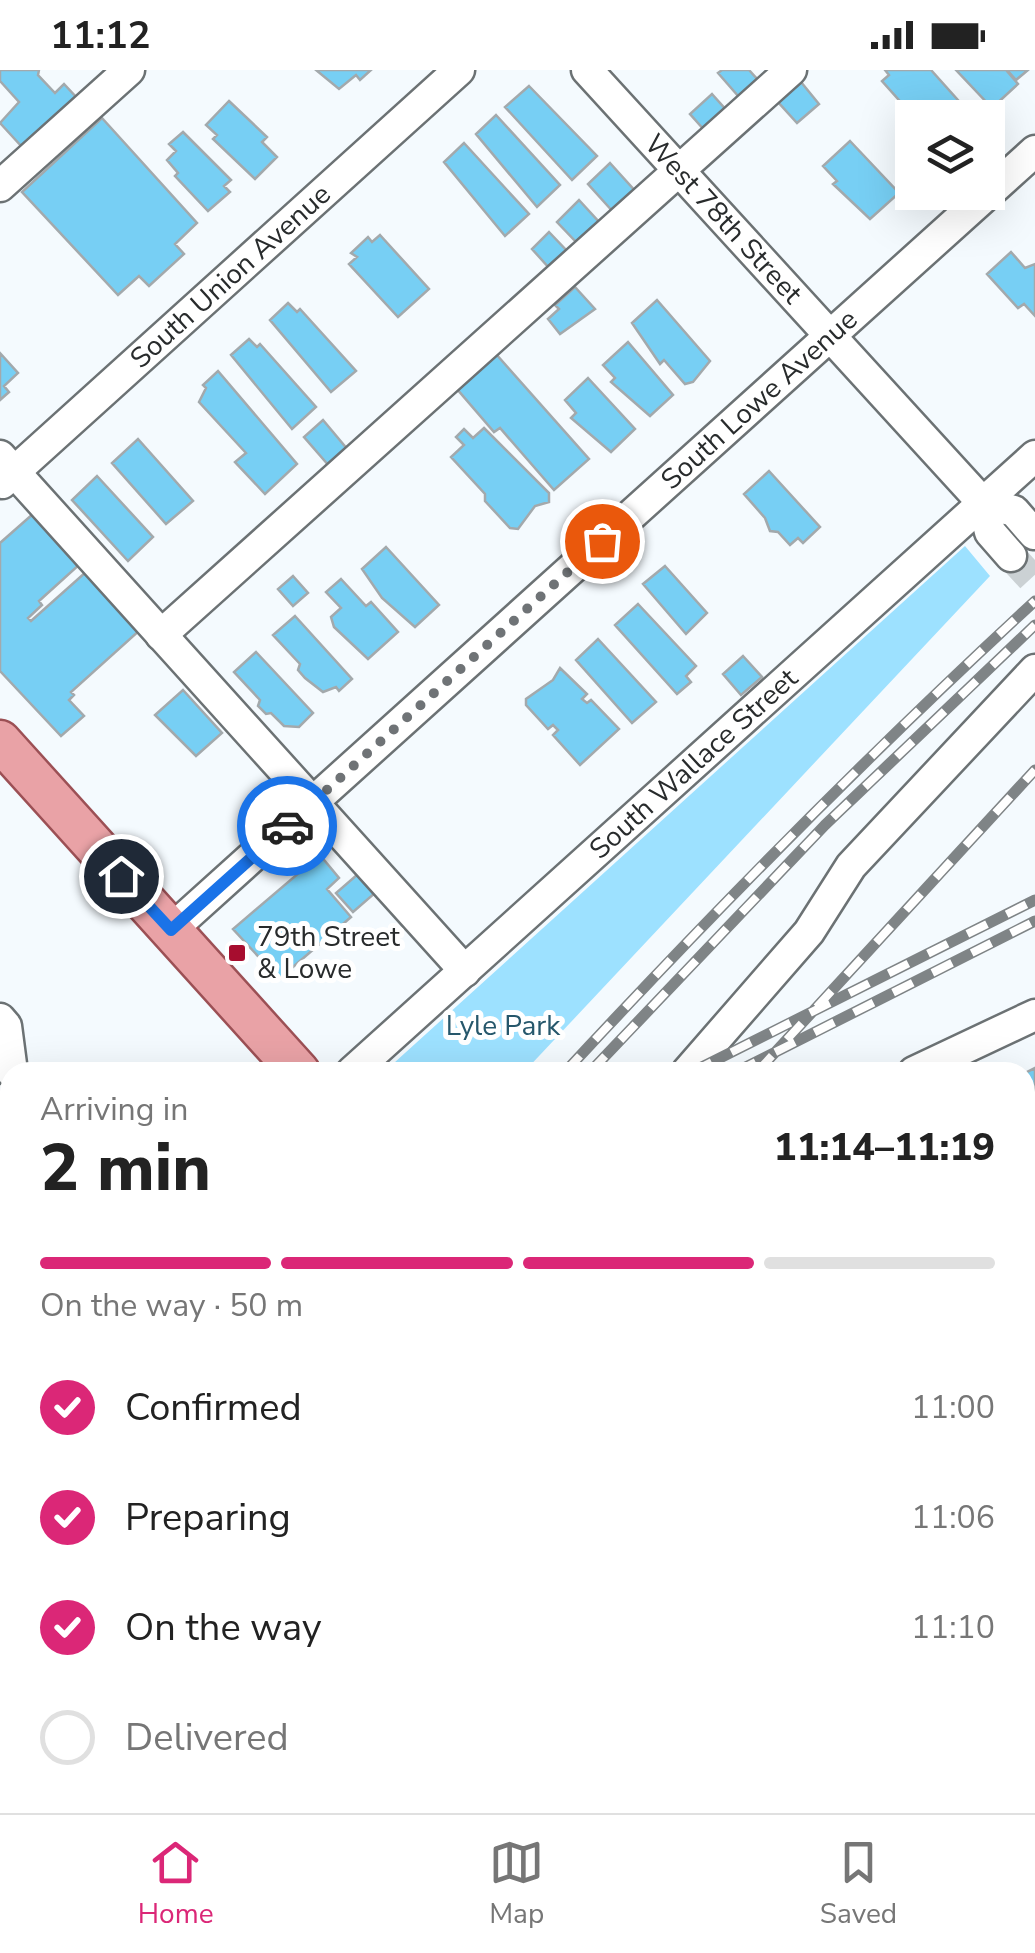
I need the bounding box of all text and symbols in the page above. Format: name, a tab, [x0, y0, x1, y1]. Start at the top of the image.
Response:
text: 11:12	[50, 10, 151, 61]
map controls	[895, 100, 1005, 210]
button: layers	[895, 100, 1005, 210]
street label: West 78th Street	[636, 126, 811, 312]
street label: South Union Avenue	[122, 176, 339, 377]
street label: South Lowe Avenue	[653, 301, 866, 498]
pin	[560, 499, 645, 584]
icon: bag	[575, 514, 630, 569]
street label: South Wallace Street	[581, 660, 806, 868]
courier	[237, 776, 337, 876]
icon: car	[260, 799, 315, 854]
pin	[79, 834, 164, 919]
icon: home	[94, 849, 149, 904]
place label: 79th Street & Lowe	[257, 918, 400, 988]
marker: 79th Street & Lowe	[226, 942, 248, 964]
park label: Lyle Park	[446, 1007, 561, 1045]
text: Arriving in	[40, 1088, 188, 1131]
text: 11:14–11:19	[774, 1122, 995, 1173]
text: 2 min	[40, 1124, 211, 1213]
text: On the way · 50 m	[40, 1284, 303, 1327]
icon: check	[40, 1380, 95, 1435]
text: Confirmed	[125, 1382, 302, 1433]
text: 11:00	[911, 1386, 995, 1429]
icon: check	[40, 1490, 95, 1545]
text: Preparing	[125, 1492, 291, 1543]
text: 11:06	[911, 1496, 995, 1539]
icon: check	[40, 1600, 95, 1655]
text: On the way	[125, 1602, 321, 1653]
text: 11:10	[911, 1606, 995, 1649]
text: Delivered	[125, 1712, 289, 1763]
tab: Home	[138, 1835, 214, 1933]
tab: Map	[489, 1835, 544, 1933]
tab: Saved	[820, 1835, 897, 1933]

